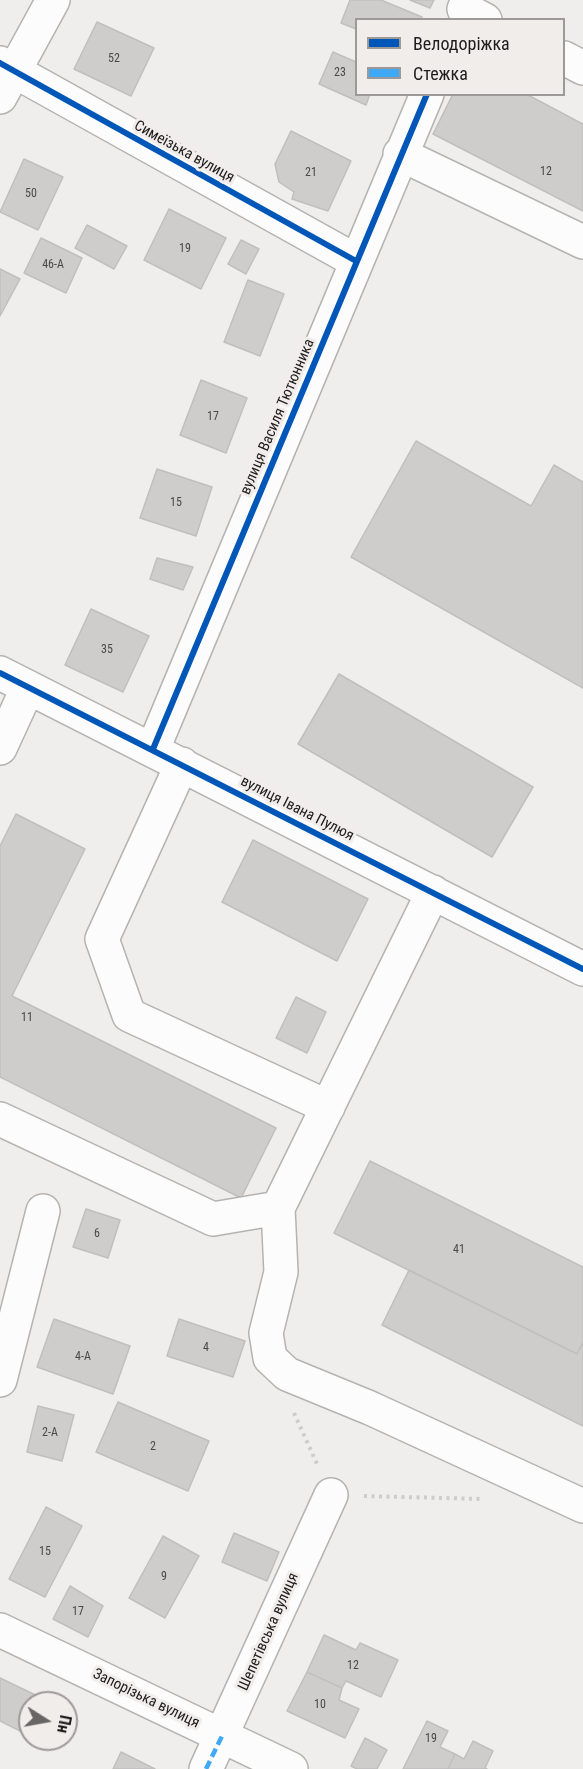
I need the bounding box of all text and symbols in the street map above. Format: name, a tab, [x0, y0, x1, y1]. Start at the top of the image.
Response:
legend	[355, 18, 565, 96]
text: Велодоріжка	[413, 33, 510, 54]
house number: 52	[108, 52, 120, 66]
text: Стежка	[413, 63, 468, 84]
house number: 23	[334, 66, 346, 80]
street label: Симеїзька вулиця	[131, 117, 237, 187]
house number: 12	[540, 165, 552, 179]
house number: 21	[305, 166, 317, 180]
house number: 50	[25, 187, 37, 201]
house number: 19	[179, 242, 191, 256]
house number: 46-А	[42, 258, 64, 272]
street label: вулиця Василя Тютюнника	[237, 336, 319, 498]
house number: 17	[207, 410, 219, 424]
house number: 15	[170, 496, 182, 510]
house number: 35	[101, 643, 113, 657]
street label: вулиця Івана Пулюя	[237, 773, 357, 845]
house number: 11	[21, 1011, 33, 1025]
house number: 6	[94, 1227, 100, 1241]
house number: 41	[453, 1243, 465, 1257]
house number: 4	[203, 1341, 209, 1355]
house number: 4-А	[75, 1350, 91, 1364]
house number: 2-А	[42, 1426, 58, 1440]
house number: 2	[150, 1440, 156, 1454]
house number: 15	[39, 1545, 51, 1559]
house number: 9	[161, 1570, 167, 1584]
street label: Шепетівська вулиця	[235, 1570, 303, 1694]
house number: 17	[72, 1605, 84, 1619]
house number: 12	[347, 1659, 359, 1673]
street label: Запорізька вулиця	[90, 1665, 202, 1733]
north arrow	[18, 1691, 78, 1751]
house number: 10	[314, 1698, 326, 1712]
text: Пн	[53, 1714, 75, 1735]
house number: 19	[425, 1732, 437, 1746]

